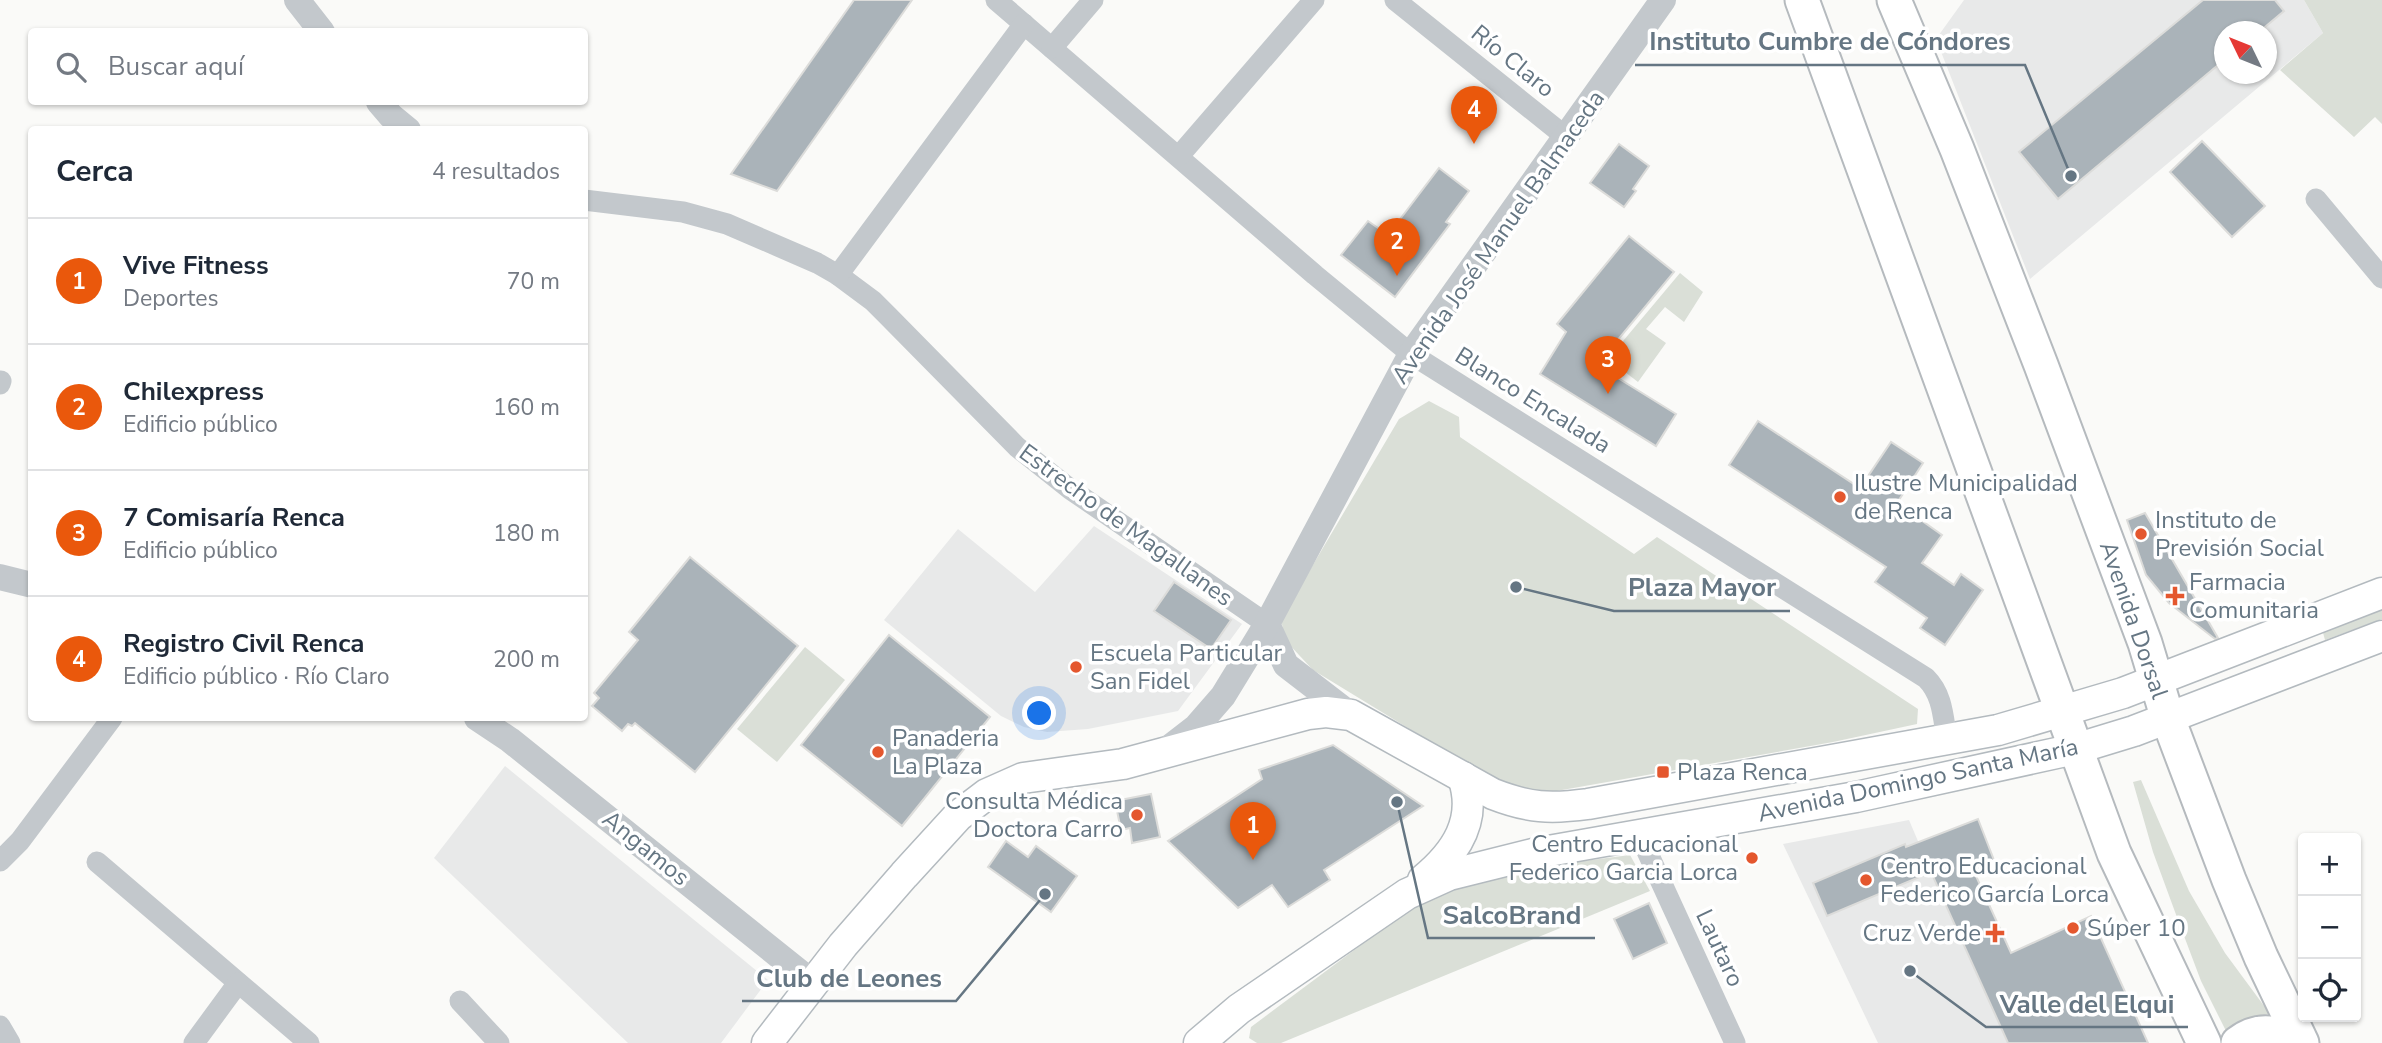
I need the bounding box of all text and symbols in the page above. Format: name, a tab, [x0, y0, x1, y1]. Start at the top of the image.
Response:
street label: Río Claro	[1464, 17, 1562, 105]
callout: Instituto Cumbre de Cóndores	[1635, 18, 2025, 65]
north arrow	[2214, 21, 2277, 84]
text: Instituto Cumbre de Cóndores	[1649, 24, 2011, 59]
search box	[28, 28, 588, 105]
icon: search	[52, 48, 90, 86]
text: Buscar aquí	[108, 49, 244, 84]
street label: Avenida José Manuel Balmaceda	[1384, 84, 1612, 390]
pin: 4	[1451, 86, 1497, 144]
text: Cerca	[56, 151, 134, 192]
text: 4 resultados	[432, 156, 560, 187]
pin: 2	[1374, 218, 1420, 276]
text: Vive Fitness	[123, 248, 269, 283]
text: 1	[72, 266, 86, 297]
text: 70 m	[507, 266, 560, 297]
text: Deportes	[123, 283, 219, 314]
pin: 3	[1585, 336, 1631, 394]
street label: Blanco Encalada	[1449, 339, 1617, 461]
text: Chilexpress	[123, 374, 264, 409]
text: 2	[72, 392, 86, 423]
text: 160 m	[493, 392, 560, 423]
text: Edificio público	[123, 409, 278, 440]
street label: Estrecho de Magallanes	[1013, 437, 1239, 613]
place label: Ilustre Municipalidad de Renca	[1854, 467, 2078, 527]
marker: Ilustre Municipalidad de Renca	[1832, 489, 1848, 505]
text: 7 Comisaría Renca	[123, 500, 345, 535]
place label: Instituto de Previsión Social	[2155, 504, 2324, 564]
text: 3	[72, 518, 86, 549]
text: 180 m	[493, 518, 560, 549]
marker: Instituto de Previsión Social	[2133, 526, 2149, 542]
text: Edificio público	[123, 535, 278, 566]
street label: Avenida Dorsal	[2092, 537, 2176, 703]
callout: Plaza Mayor	[1614, 564, 1790, 611]
place label: Farmacia Comunitaria	[2189, 566, 2319, 626]
text: Plaza Mayor	[1628, 570, 1777, 605]
marker: Farmacia Comunitaria	[2167, 588, 2183, 604]
text: Registro Civil Renca	[123, 626, 365, 661]
place label: Escuela Particular San Fidel	[1090, 637, 1283, 697]
text: 4	[72, 644, 86, 675]
text: 200 m	[493, 644, 560, 675]
marker: Escuela Particular San Fidel	[1068, 659, 1084, 675]
text: Edificio público · Río Claro	[123, 661, 390, 692]
your location	[1022, 696, 1056, 730]
place label: Panaderia La Plaza	[892, 722, 999, 782]
street label: Avenida Domingo Santa María	[1755, 730, 2081, 830]
marker: Panaderia La Plaza	[870, 744, 886, 760]
place label: Plaza Renca	[1677, 756, 1808, 788]
marker: Plaza Renca	[1655, 764, 1671, 780]
place label: Consulta Médica Doctora Carro	[945, 785, 1123, 845]
pin: 1	[1230, 802, 1276, 860]
street label: Angamos	[596, 803, 696, 893]
marker: Consulta Médica Doctora Carro	[1129, 807, 1145, 823]
place label: Centro Educacional Federico Garcia Lorca	[1509, 828, 1738, 888]
map controls	[2298, 833, 2361, 1022]
button: +	[2298, 833, 2361, 896]
marker: Centro Educacional Federico Garcia Lorca	[1744, 850, 1760, 866]
place label: Centro Educacional Federico García Lorca	[1880, 850, 2109, 910]
marker: Centro Educacional Federico García Lorca	[1858, 872, 1874, 888]
callout: SalcoBrand	[1428, 891, 1595, 938]
button: −	[2298, 896, 2361, 959]
text: SalcoBrand	[1443, 898, 1581, 933]
street label: Lautaro	[1688, 904, 1752, 992]
place label: Súper 10	[2087, 912, 2186, 944]
place label: Cruz Verde	[1862, 917, 1981, 949]
marker: Súper 10	[2065, 920, 2081, 936]
marker: Cruz Verde	[1987, 925, 2003, 941]
callout: Club de Leones	[742, 954, 956, 1001]
button: locate	[2298, 959, 2361, 1022]
text: Club de Leones	[756, 961, 942, 996]
callout: Valle del Elqui	[1986, 980, 2188, 1027]
text: Valle del Elqui	[1999, 987, 2174, 1022]

